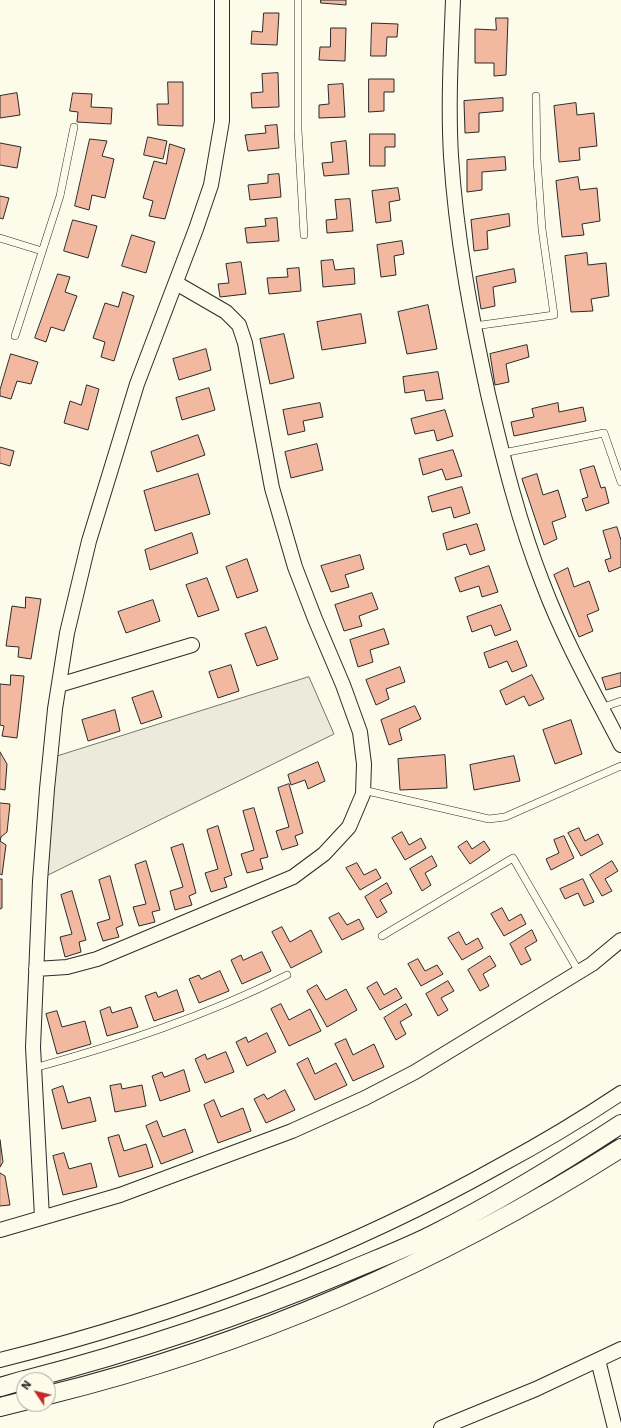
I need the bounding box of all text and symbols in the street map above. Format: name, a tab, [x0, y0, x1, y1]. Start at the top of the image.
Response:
north arrow	[16, 1372, 56, 1412]
text: N	[19, 1378, 34, 1392]

